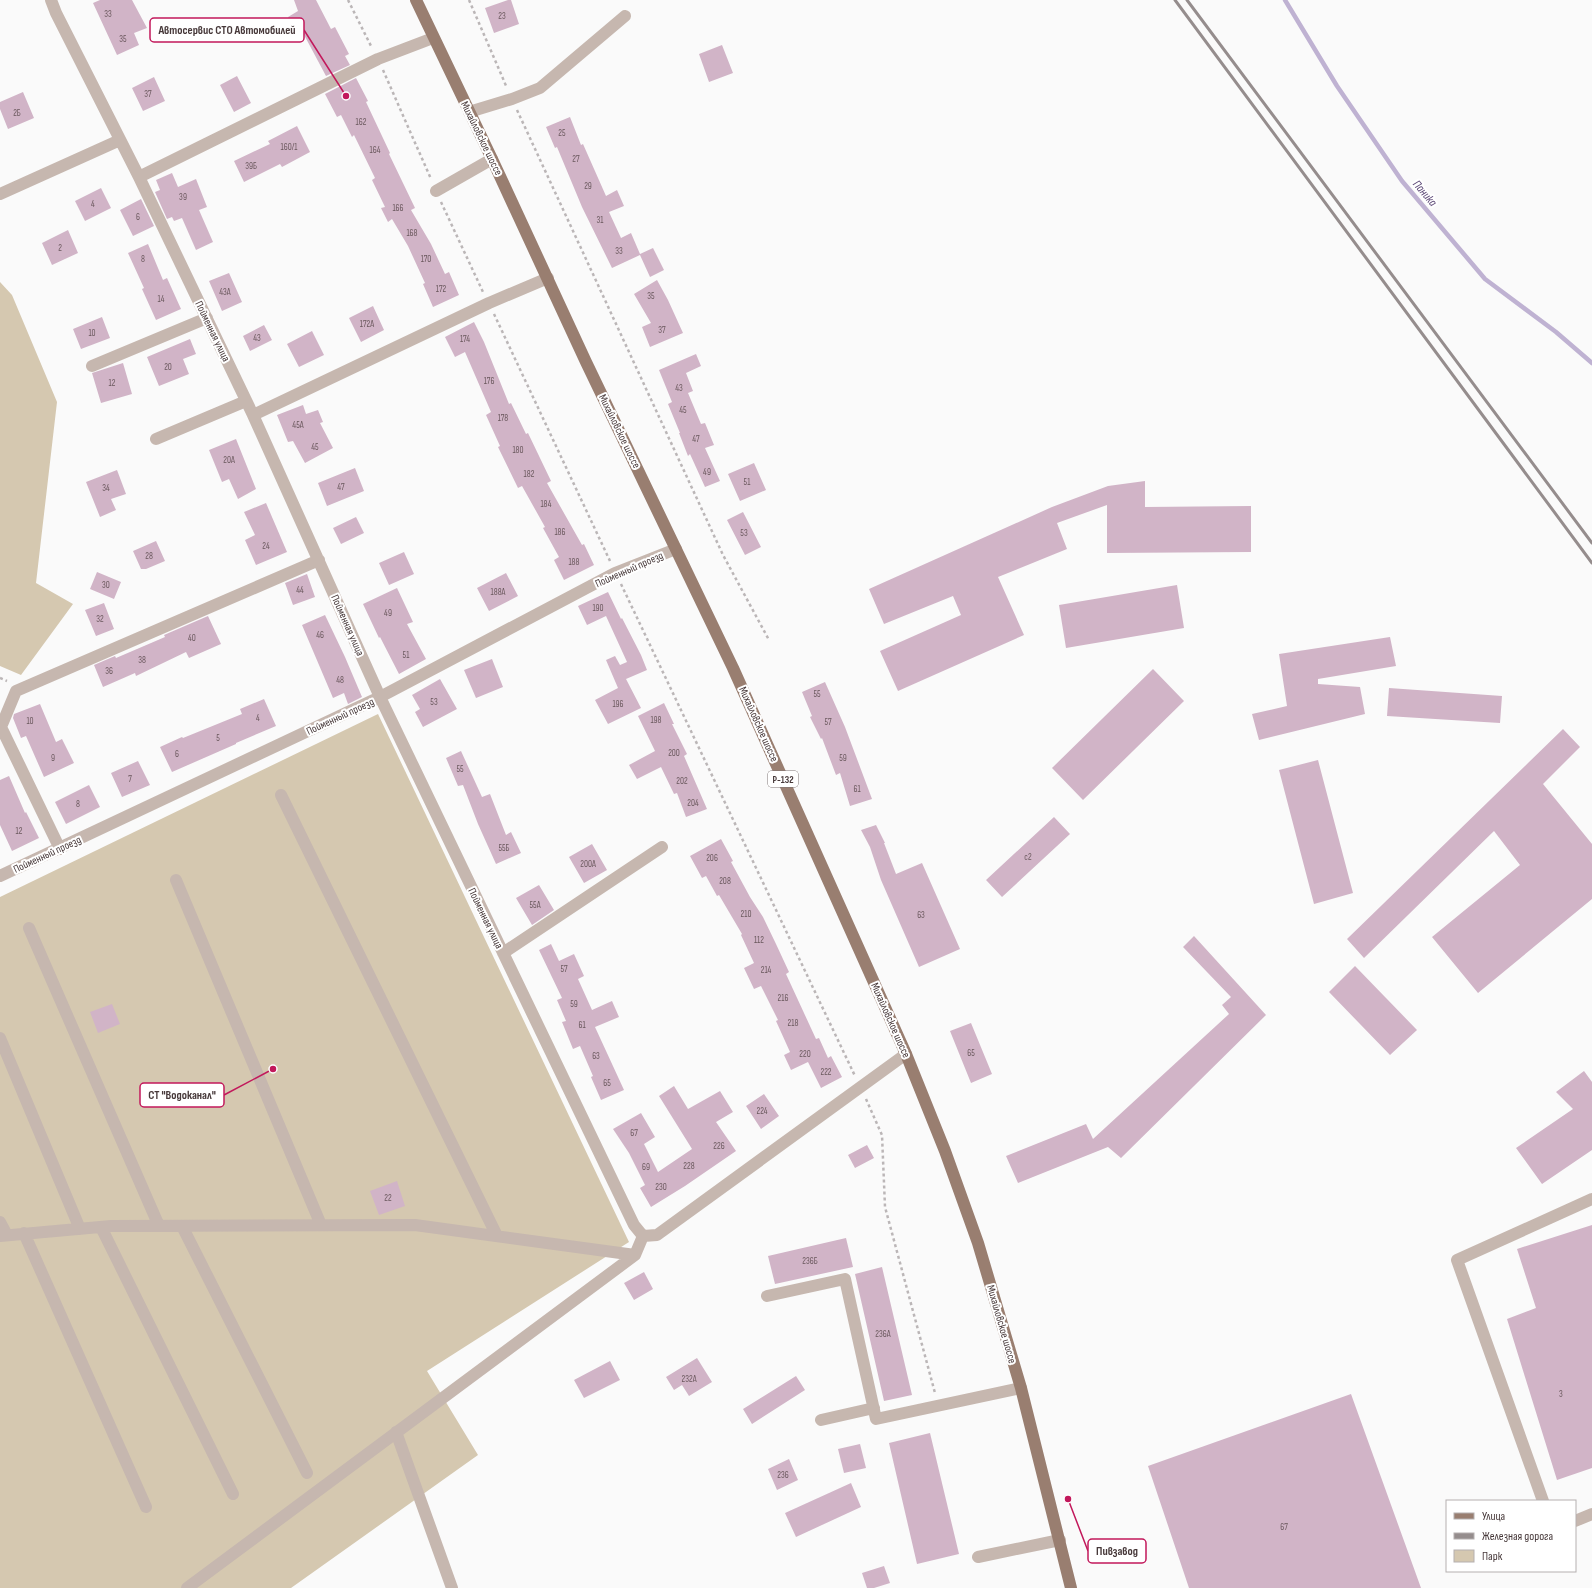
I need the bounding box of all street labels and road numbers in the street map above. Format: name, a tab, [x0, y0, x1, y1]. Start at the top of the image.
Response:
street label: Михайловское шоссе	[458, 99, 505, 177]
street label: Пойменная улица	[192, 299, 233, 363]
street label: Михайловское шоссе	[596, 392, 643, 470]
street label: Пойменный проезд	[593, 549, 665, 590]
street label: Пойменная улица	[328, 593, 367, 658]
street label: Михайловское шоссе	[736, 685, 781, 764]
street label: Пойменный проезд	[304, 695, 376, 738]
road number: Р-132	[768, 771, 798, 787]
street label: Пойменный проезд	[11, 833, 83, 876]
street label: Пойменная улица	[465, 886, 506, 950]
street label: Михайловское шоссе	[868, 981, 913, 1060]
street label: Михайловское шоссе	[984, 1283, 1019, 1365]

